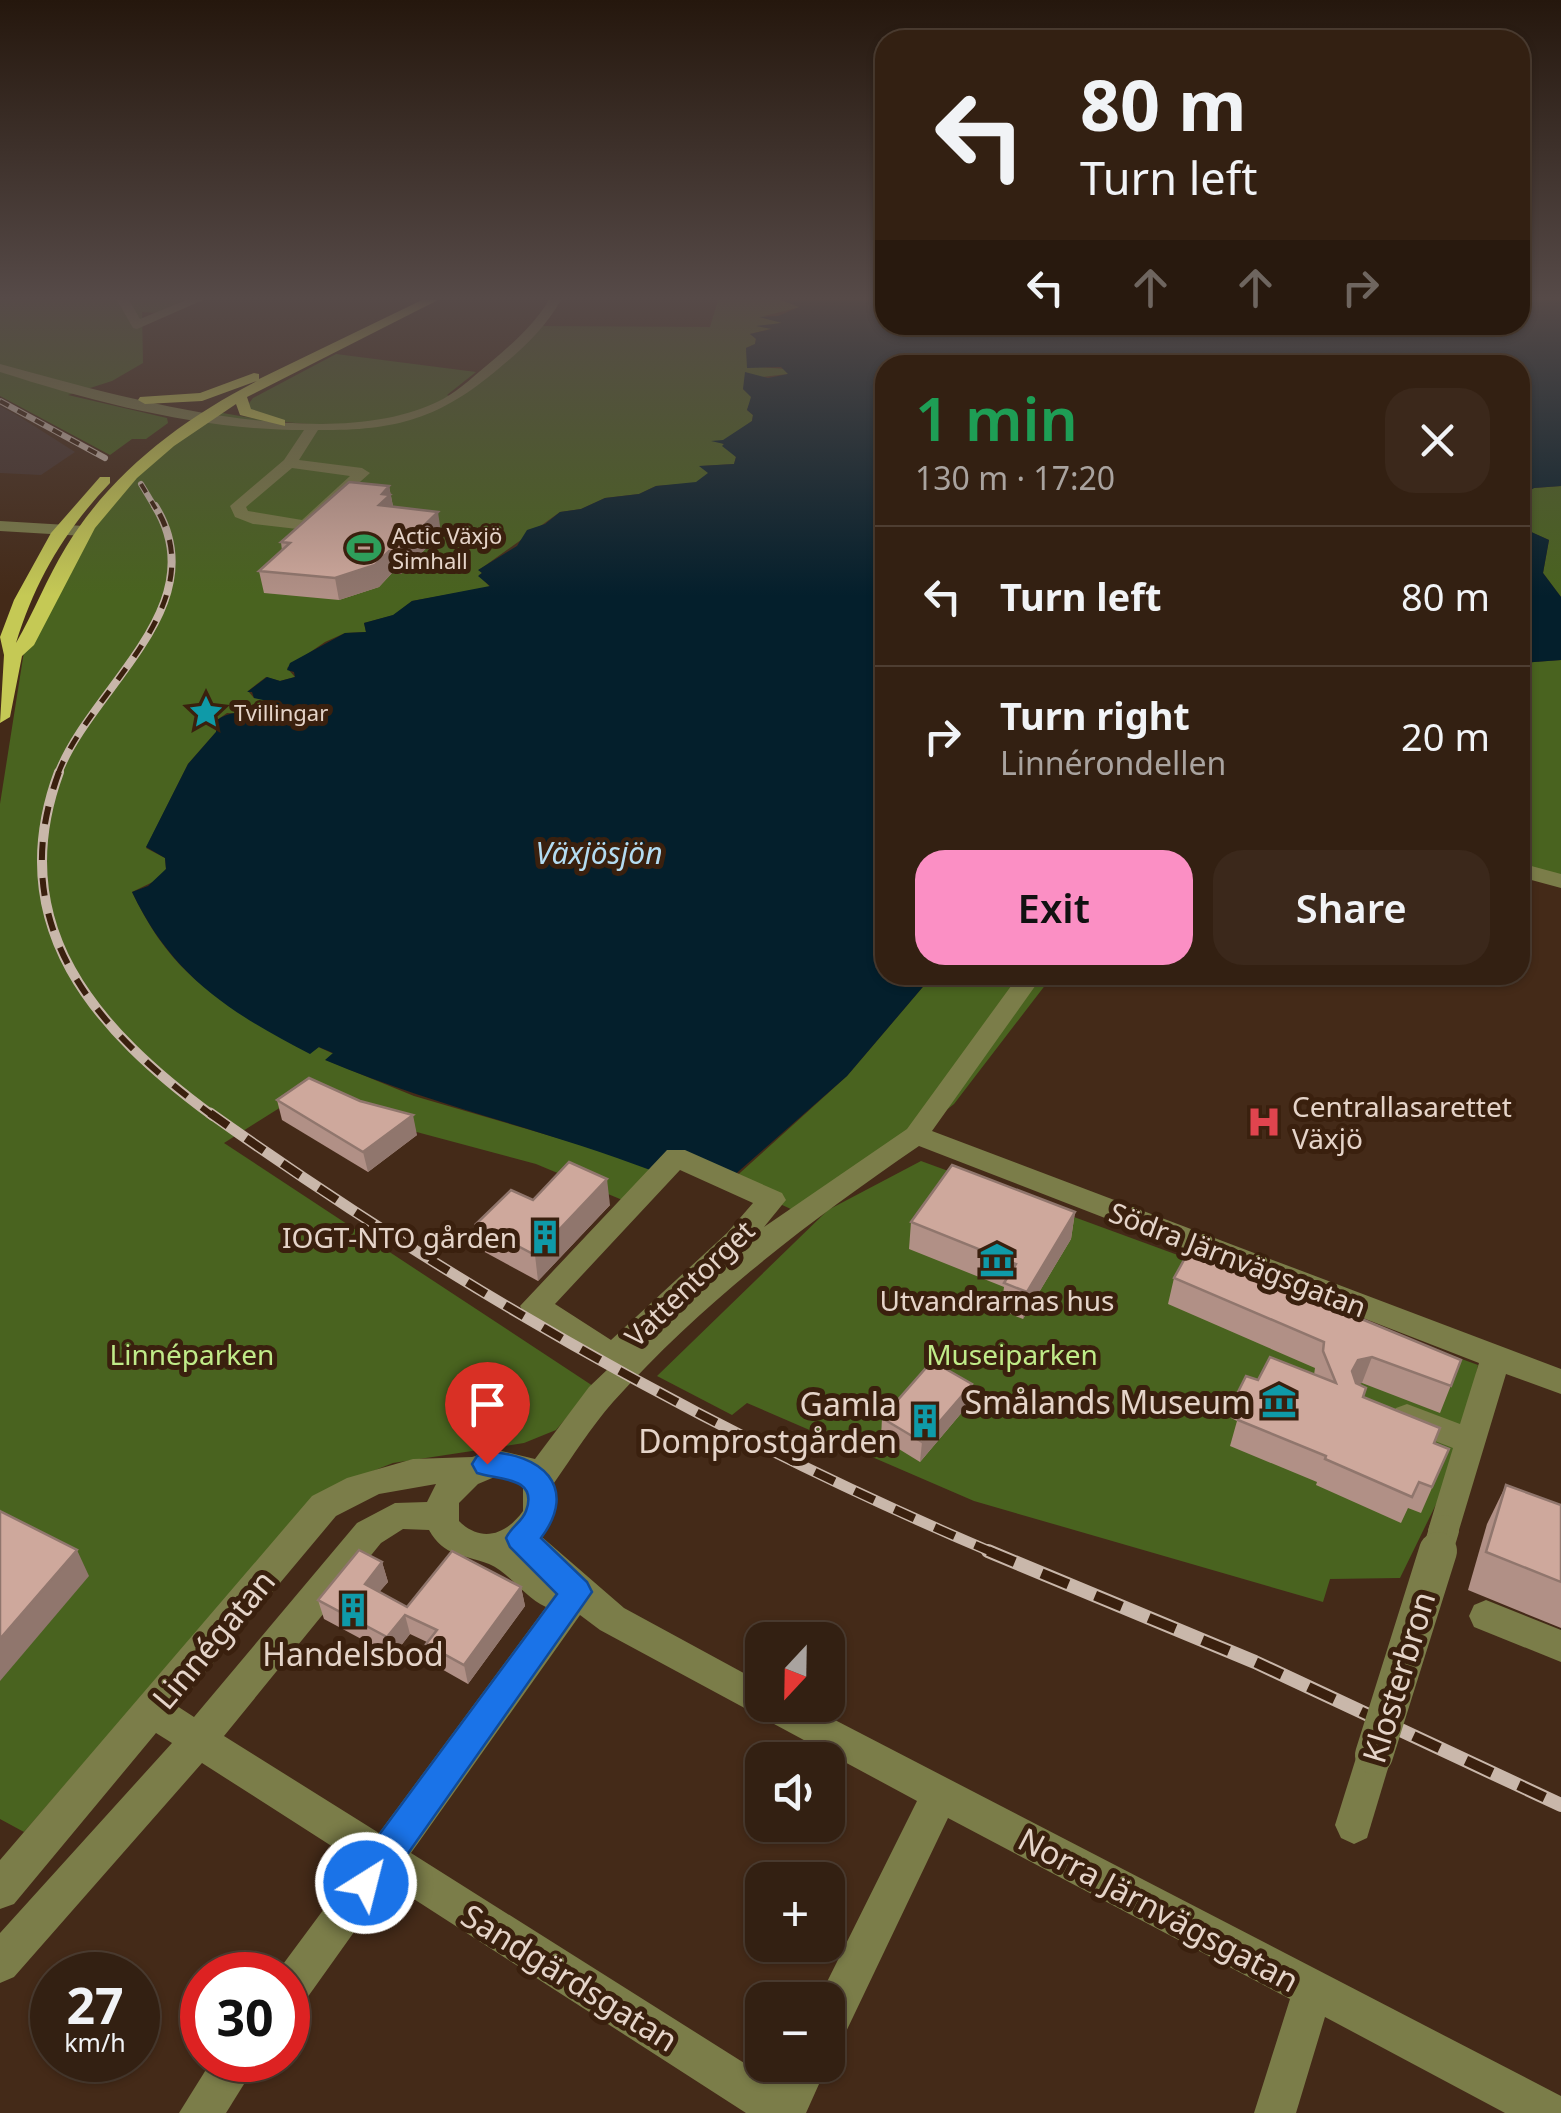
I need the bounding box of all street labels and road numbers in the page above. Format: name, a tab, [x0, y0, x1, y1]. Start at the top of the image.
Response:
street label: Södra Järnvägsgatan	[1104, 1192, 1372, 1326]
street label: Vattentorget	[616, 1211, 762, 1355]
street label: Linnégatan	[142, 1560, 284, 1718]
street label: Klosterbron	[1352, 1586, 1444, 1768]
street label: Norra Järnvägsgatan	[1011, 1817, 1307, 2001]
street label: Sandgärdsgatan	[454, 1893, 686, 2061]

